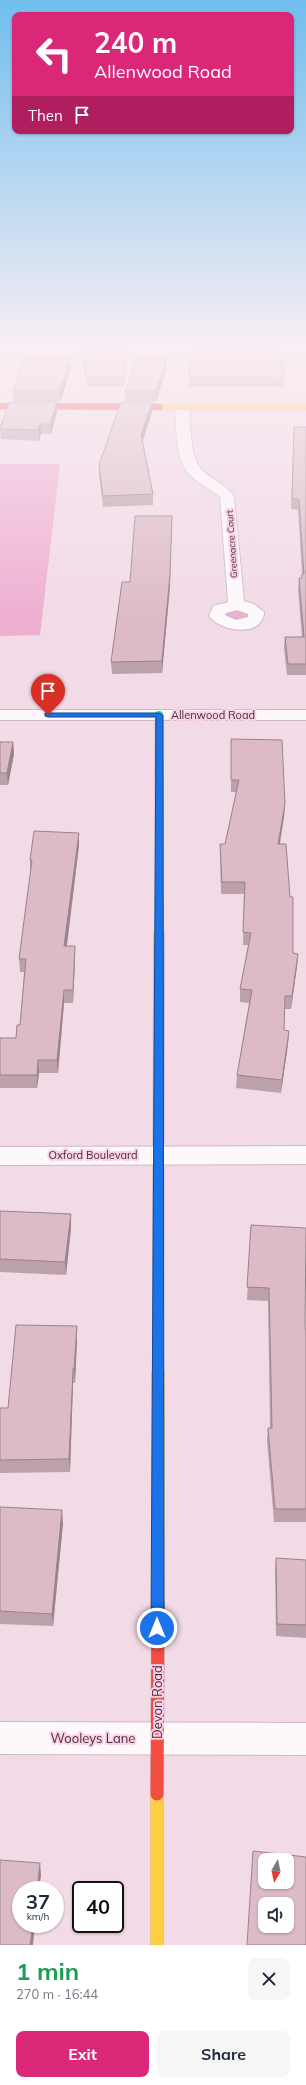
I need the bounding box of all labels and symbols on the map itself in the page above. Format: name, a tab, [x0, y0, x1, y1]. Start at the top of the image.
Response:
street label: Greenacre Court	[224, 510, 239, 578]
pin	[31, 674, 65, 715]
street label: Allenwood Road	[171, 708, 255, 722]
street label: Oxford Boulevard	[48, 1148, 138, 1162]
position arrow	[136, 1607, 178, 1649]
street label: Devon Road	[149, 1665, 165, 1739]
street label: Wooleys Lane	[51, 1730, 135, 1746]
north arrow	[258, 1853, 294, 1889]
speed limit sign: 40	[72, 1881, 124, 1933]

